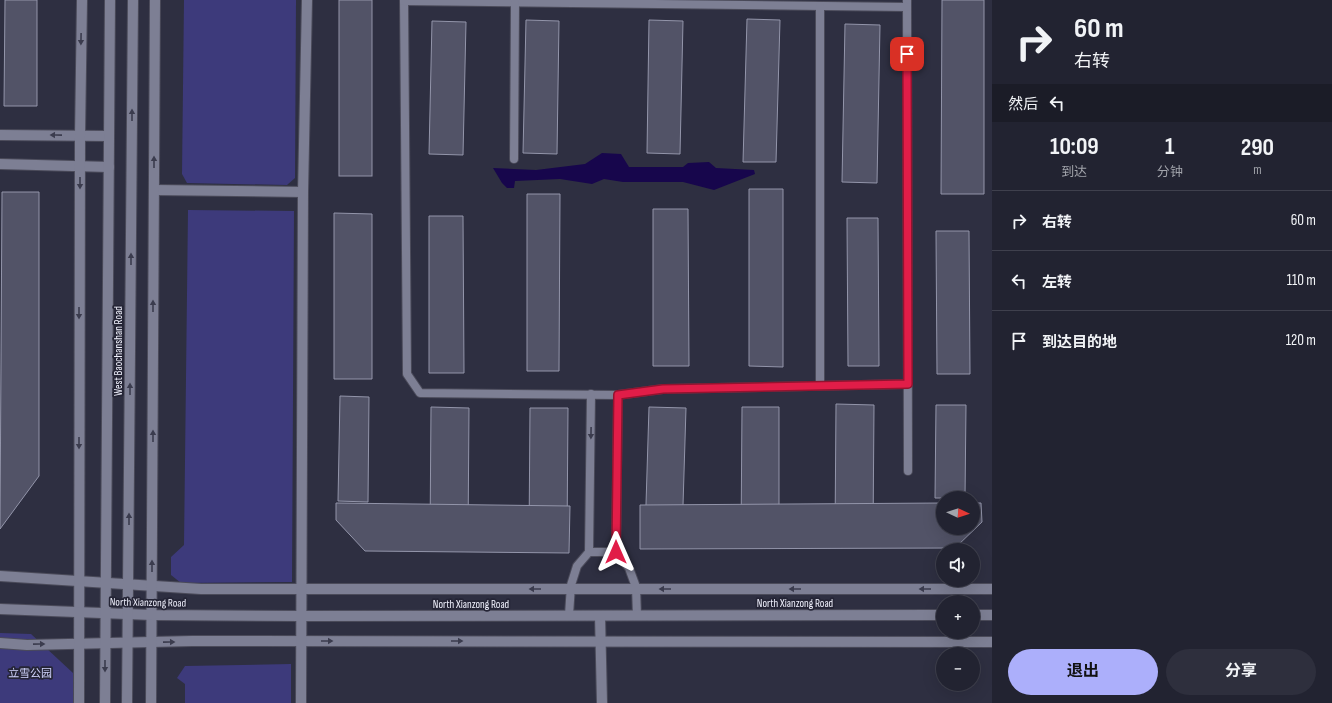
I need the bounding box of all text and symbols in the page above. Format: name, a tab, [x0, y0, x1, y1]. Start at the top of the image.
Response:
text: 60 m	[1074, 12, 1123, 45]
icon: right	[1008, 16, 1060, 68]
one-way arrow	[78, 33, 84, 46]
pin	[890, 37, 924, 71]
icon: arrive	[896, 43, 918, 65]
text: 右转	[1074, 51, 1110, 72]
icon: left	[1046, 92, 1068, 114]
text: 然后	[1008, 95, 1038, 114]
one-way arrow	[129, 108, 135, 121]
one-way arrow	[49, 132, 62, 138]
text: 10:09	[1050, 132, 1099, 161]
text: 1	[1165, 132, 1174, 161]
text: 290	[1241, 133, 1274, 162]
one-way arrow	[151, 155, 157, 168]
text: m	[1253, 162, 1262, 178]
text: 到达	[1061, 164, 1087, 180]
text: 分钟	[1157, 164, 1183, 180]
one-way arrow	[77, 177, 83, 190]
icon: right	[1008, 210, 1030, 232]
text: 60 m	[1291, 211, 1316, 230]
text: 右转	[1042, 213, 1072, 232]
one-way arrow	[128, 252, 134, 265]
icon: left	[1008, 270, 1030, 292]
text: 110 m	[1287, 271, 1316, 290]
text: 左转	[1042, 273, 1072, 292]
one-way arrow	[150, 299, 156, 312]
street label: West Baochanshan Road	[112, 306, 125, 396]
one-way arrow	[76, 307, 82, 320]
icon: arrive	[1008, 330, 1030, 352]
text: 120 m	[1286, 331, 1316, 350]
text: 到达目的地	[1042, 333, 1117, 352]
one-way arrow	[127, 382, 133, 395]
one-way arrow	[587, 427, 594, 439]
one-way arrow	[150, 429, 156, 442]
one-way arrow	[76, 437, 82, 450]
north arrow	[936, 491, 980, 535]
map controls	[936, 491, 980, 691]
one-way arrow	[126, 512, 132, 525]
position arrow	[595, 531, 637, 573]
button: sound	[936, 543, 980, 587]
one-way arrow	[149, 559, 155, 572]
one-way arrow	[528, 586, 541, 592]
one-way arrow	[658, 586, 671, 592]
one-way arrow	[788, 586, 801, 592]
one-way arrow	[918, 586, 931, 592]
street label: North Xianzong Road	[110, 595, 187, 610]
button: +	[936, 595, 980, 639]
street label: North Xianzong Road	[757, 597, 834, 610]
street label: North Xianzong Road	[433, 598, 510, 611]
one-way arrow	[163, 638, 175, 645]
one-way arrow	[321, 638, 334, 644]
one-way arrow	[451, 638, 464, 644]
one-way arrow	[33, 641, 46, 647]
button: −	[936, 647, 980, 691]
button: 退出	[1008, 649, 1158, 695]
button: 分享	[1166, 649, 1316, 695]
one-way arrow	[102, 660, 108, 673]
park label: 立雪公园	[8, 667, 52, 680]

